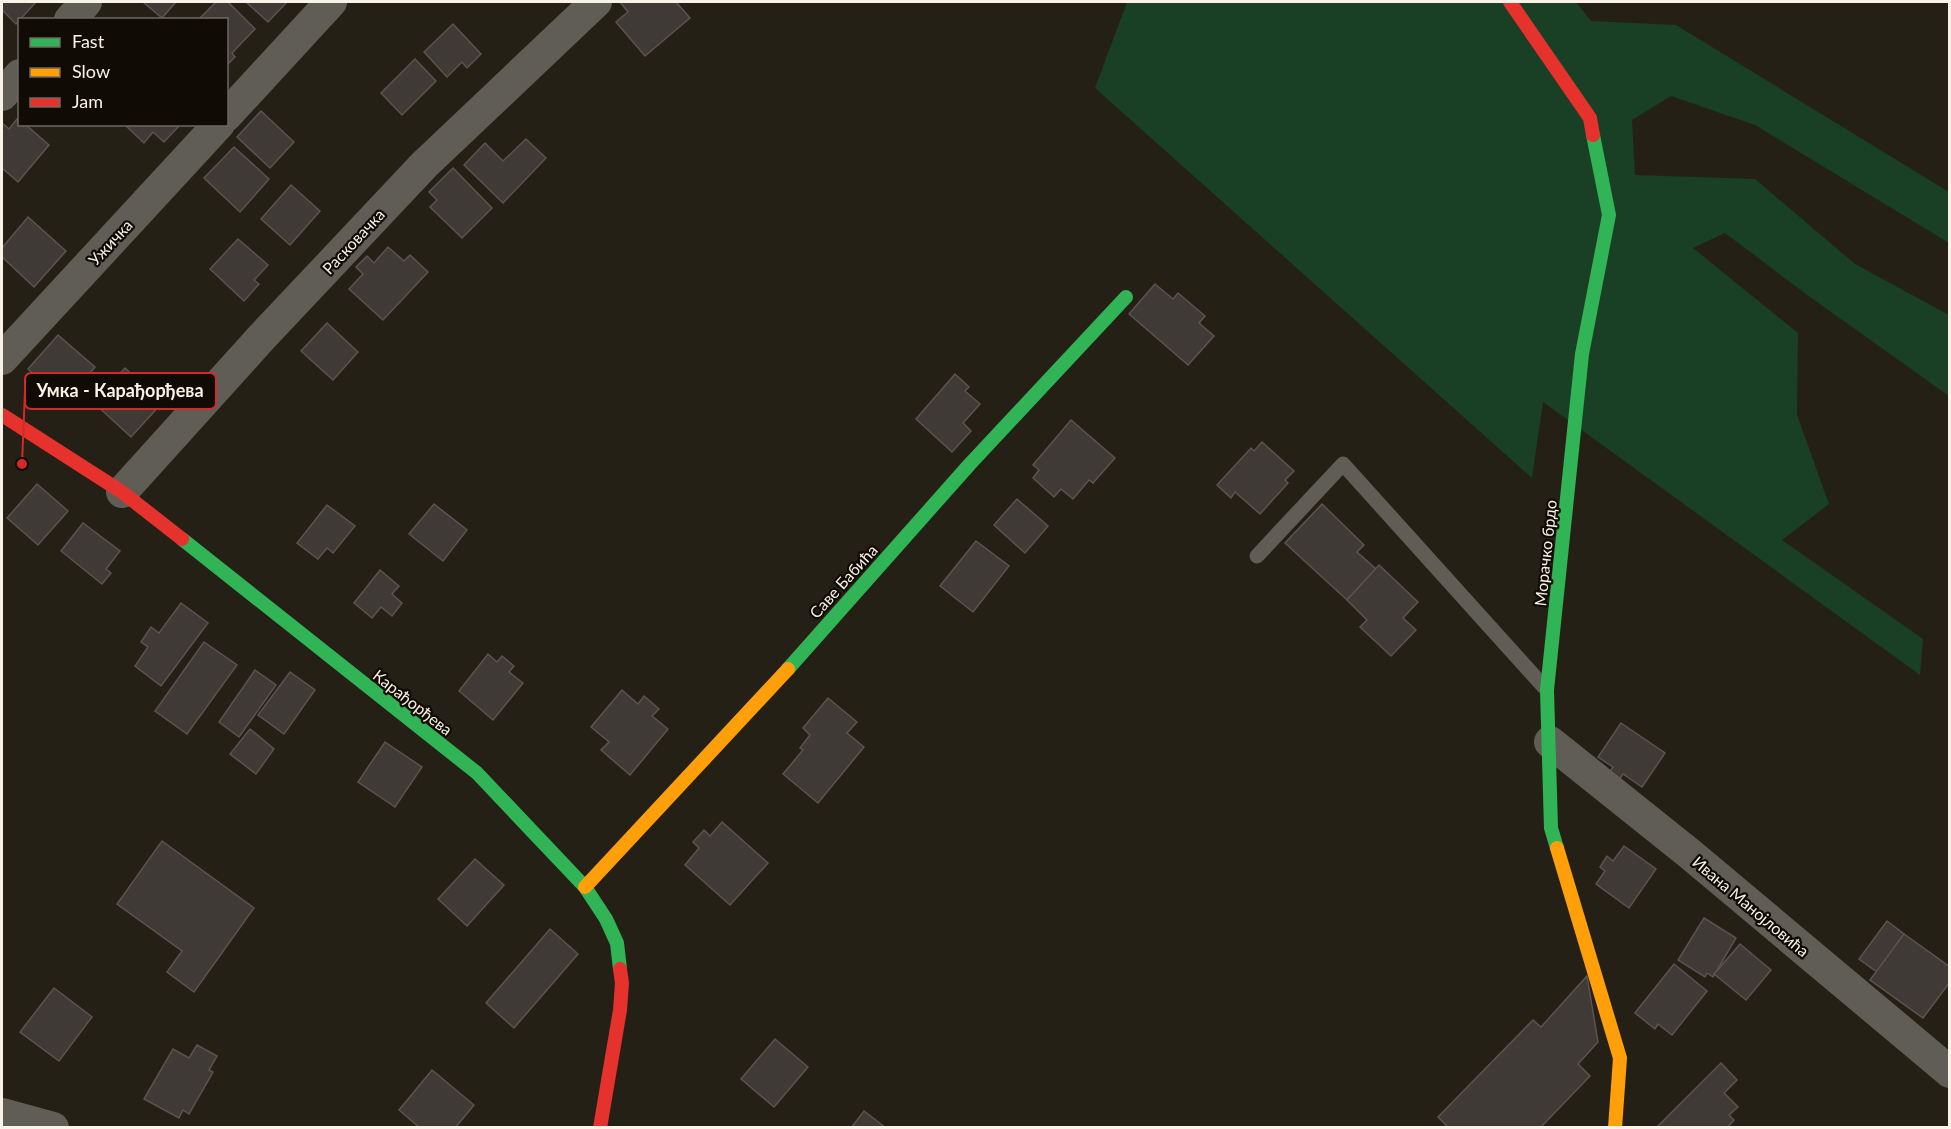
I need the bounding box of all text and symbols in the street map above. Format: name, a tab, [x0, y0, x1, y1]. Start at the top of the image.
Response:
legend	[18, 18, 228, 126]
text: Fast	[72, 30, 105, 52]
text: Slow	[72, 60, 110, 82]
text: Jam	[72, 90, 103, 112]
street label: Расковачка	[318, 204, 388, 278]
street label: Ужичка	[84, 215, 136, 269]
callout: Умка - Карађорђева	[25, 373, 216, 409]
text: Умка - Карађорђева	[35, 379, 204, 401]
street label: Морачко брдо	[1530, 499, 1560, 607]
street label: Саве Бабића	[805, 540, 881, 622]
street label: Карађорђева	[370, 665, 456, 739]
street label: Ивана Манојловића	[1689, 852, 1813, 960]

